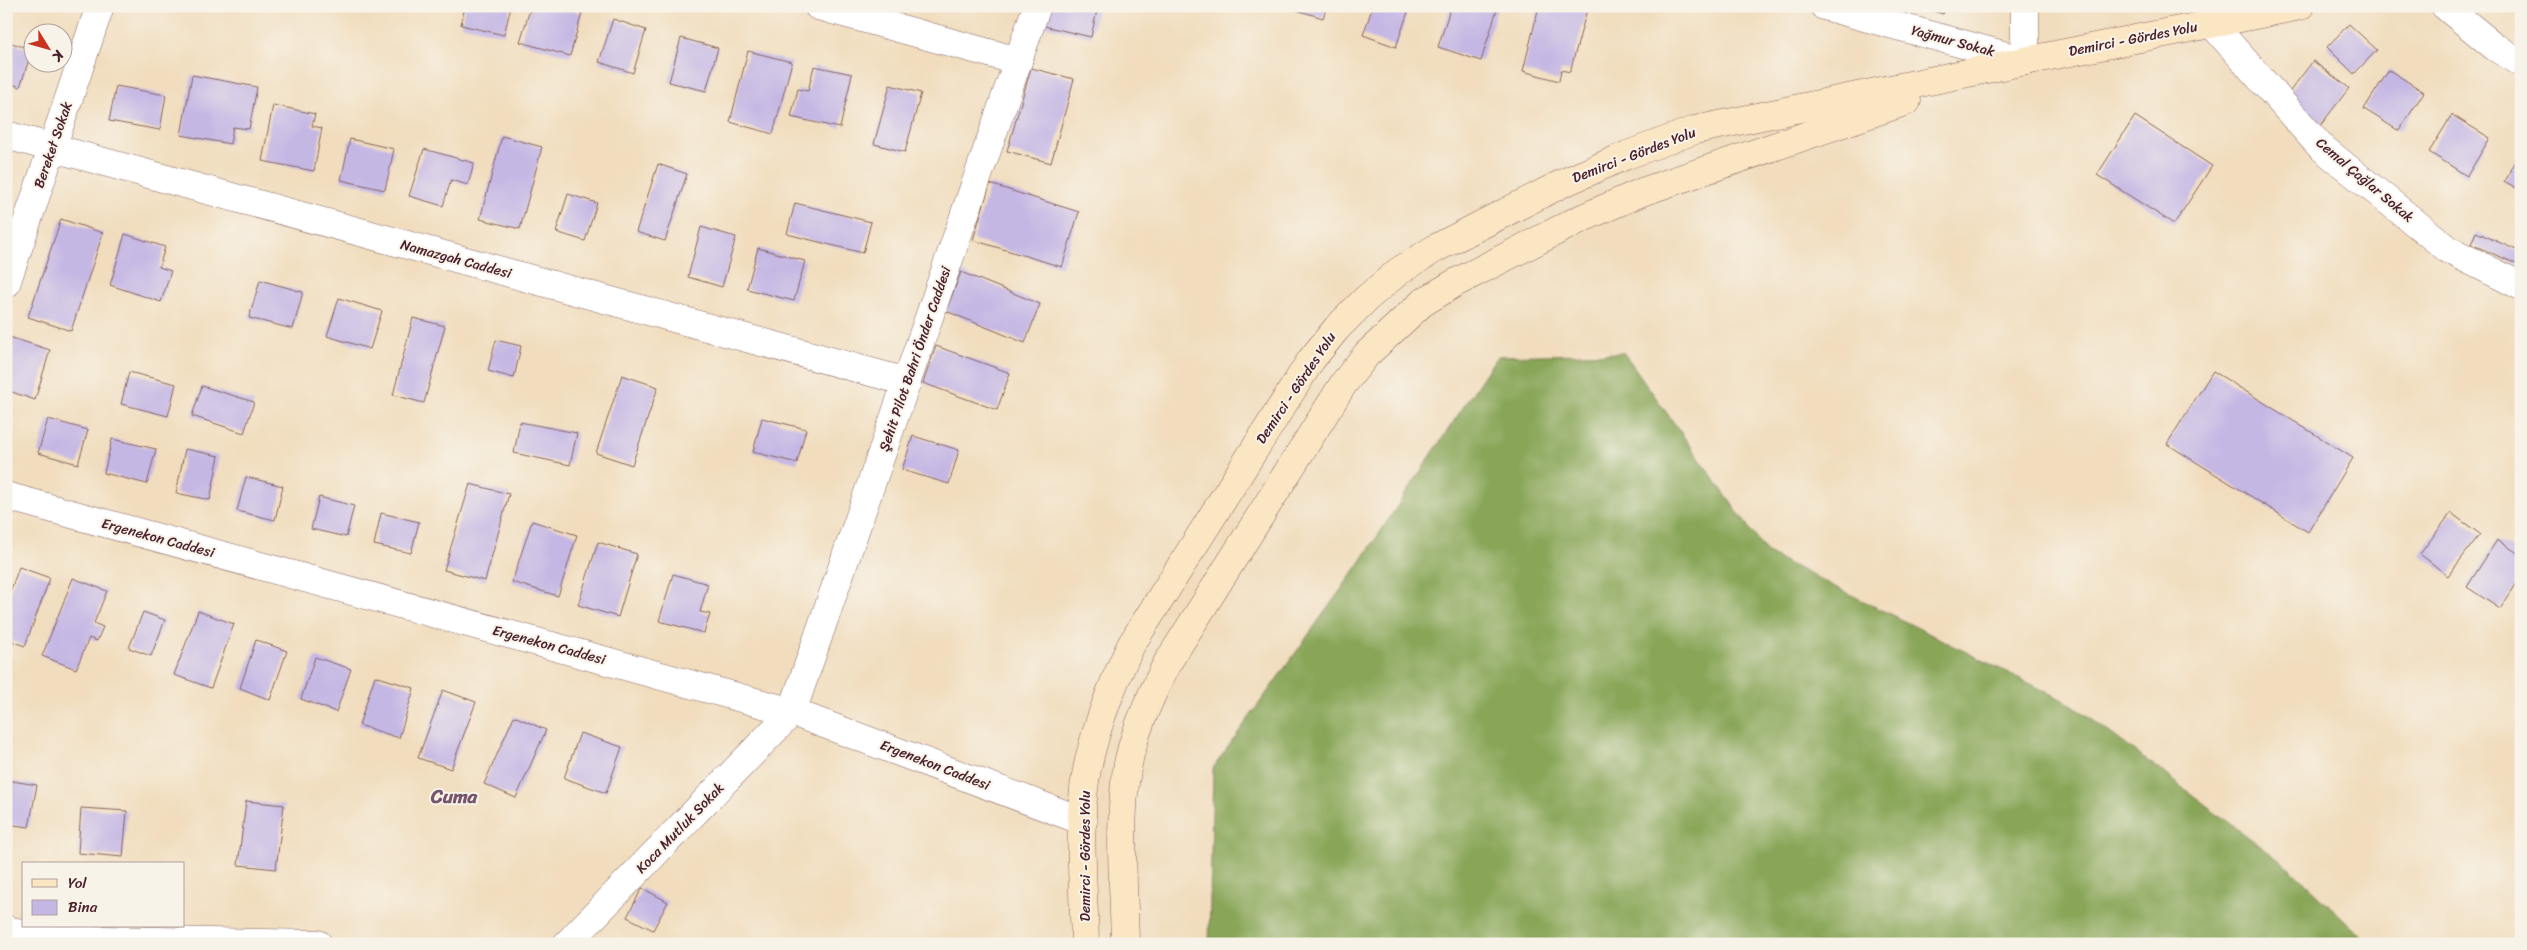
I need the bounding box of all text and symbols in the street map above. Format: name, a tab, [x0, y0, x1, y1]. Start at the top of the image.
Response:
street label: Demirci - Gördes Yolu	[2066, 14, 2200, 64]
street label: Yağmur Sokak	[1908, 18, 1998, 64]
north arrow	[22, 22, 72, 72]
text: K	[45, 44, 71, 68]
street label: Bereket Sokak	[26, 98, 80, 192]
street label: Demirci - Gördes Yolu	[1568, 120, 1700, 190]
street label: Cemal Çağlar Sokak	[2310, 131, 2420, 229]
street label: Namazgah Caddesi	[398, 232, 516, 286]
street label: Şehit Pilot Bahri Önder Caddesi	[872, 262, 959, 455]
street label: Demirci - Gördes Yolu	[1249, 326, 1343, 449]
street label: Ergenekon Caddesi	[99, 511, 218, 565]
street label: Ergenekon Caddesi	[490, 618, 609, 672]
street label: Ergenekon Caddesi	[876, 733, 995, 798]
street label: Koca Mutluk Sokak	[630, 776, 730, 880]
district label: Cuma	[430, 780, 478, 813]
street label: Demirci - Gördes Yolu	[1073, 790, 1098, 921]
legend	[22, 862, 185, 928]
text: Yol	[68, 870, 87, 896]
text: Bina	[68, 894, 98, 920]

